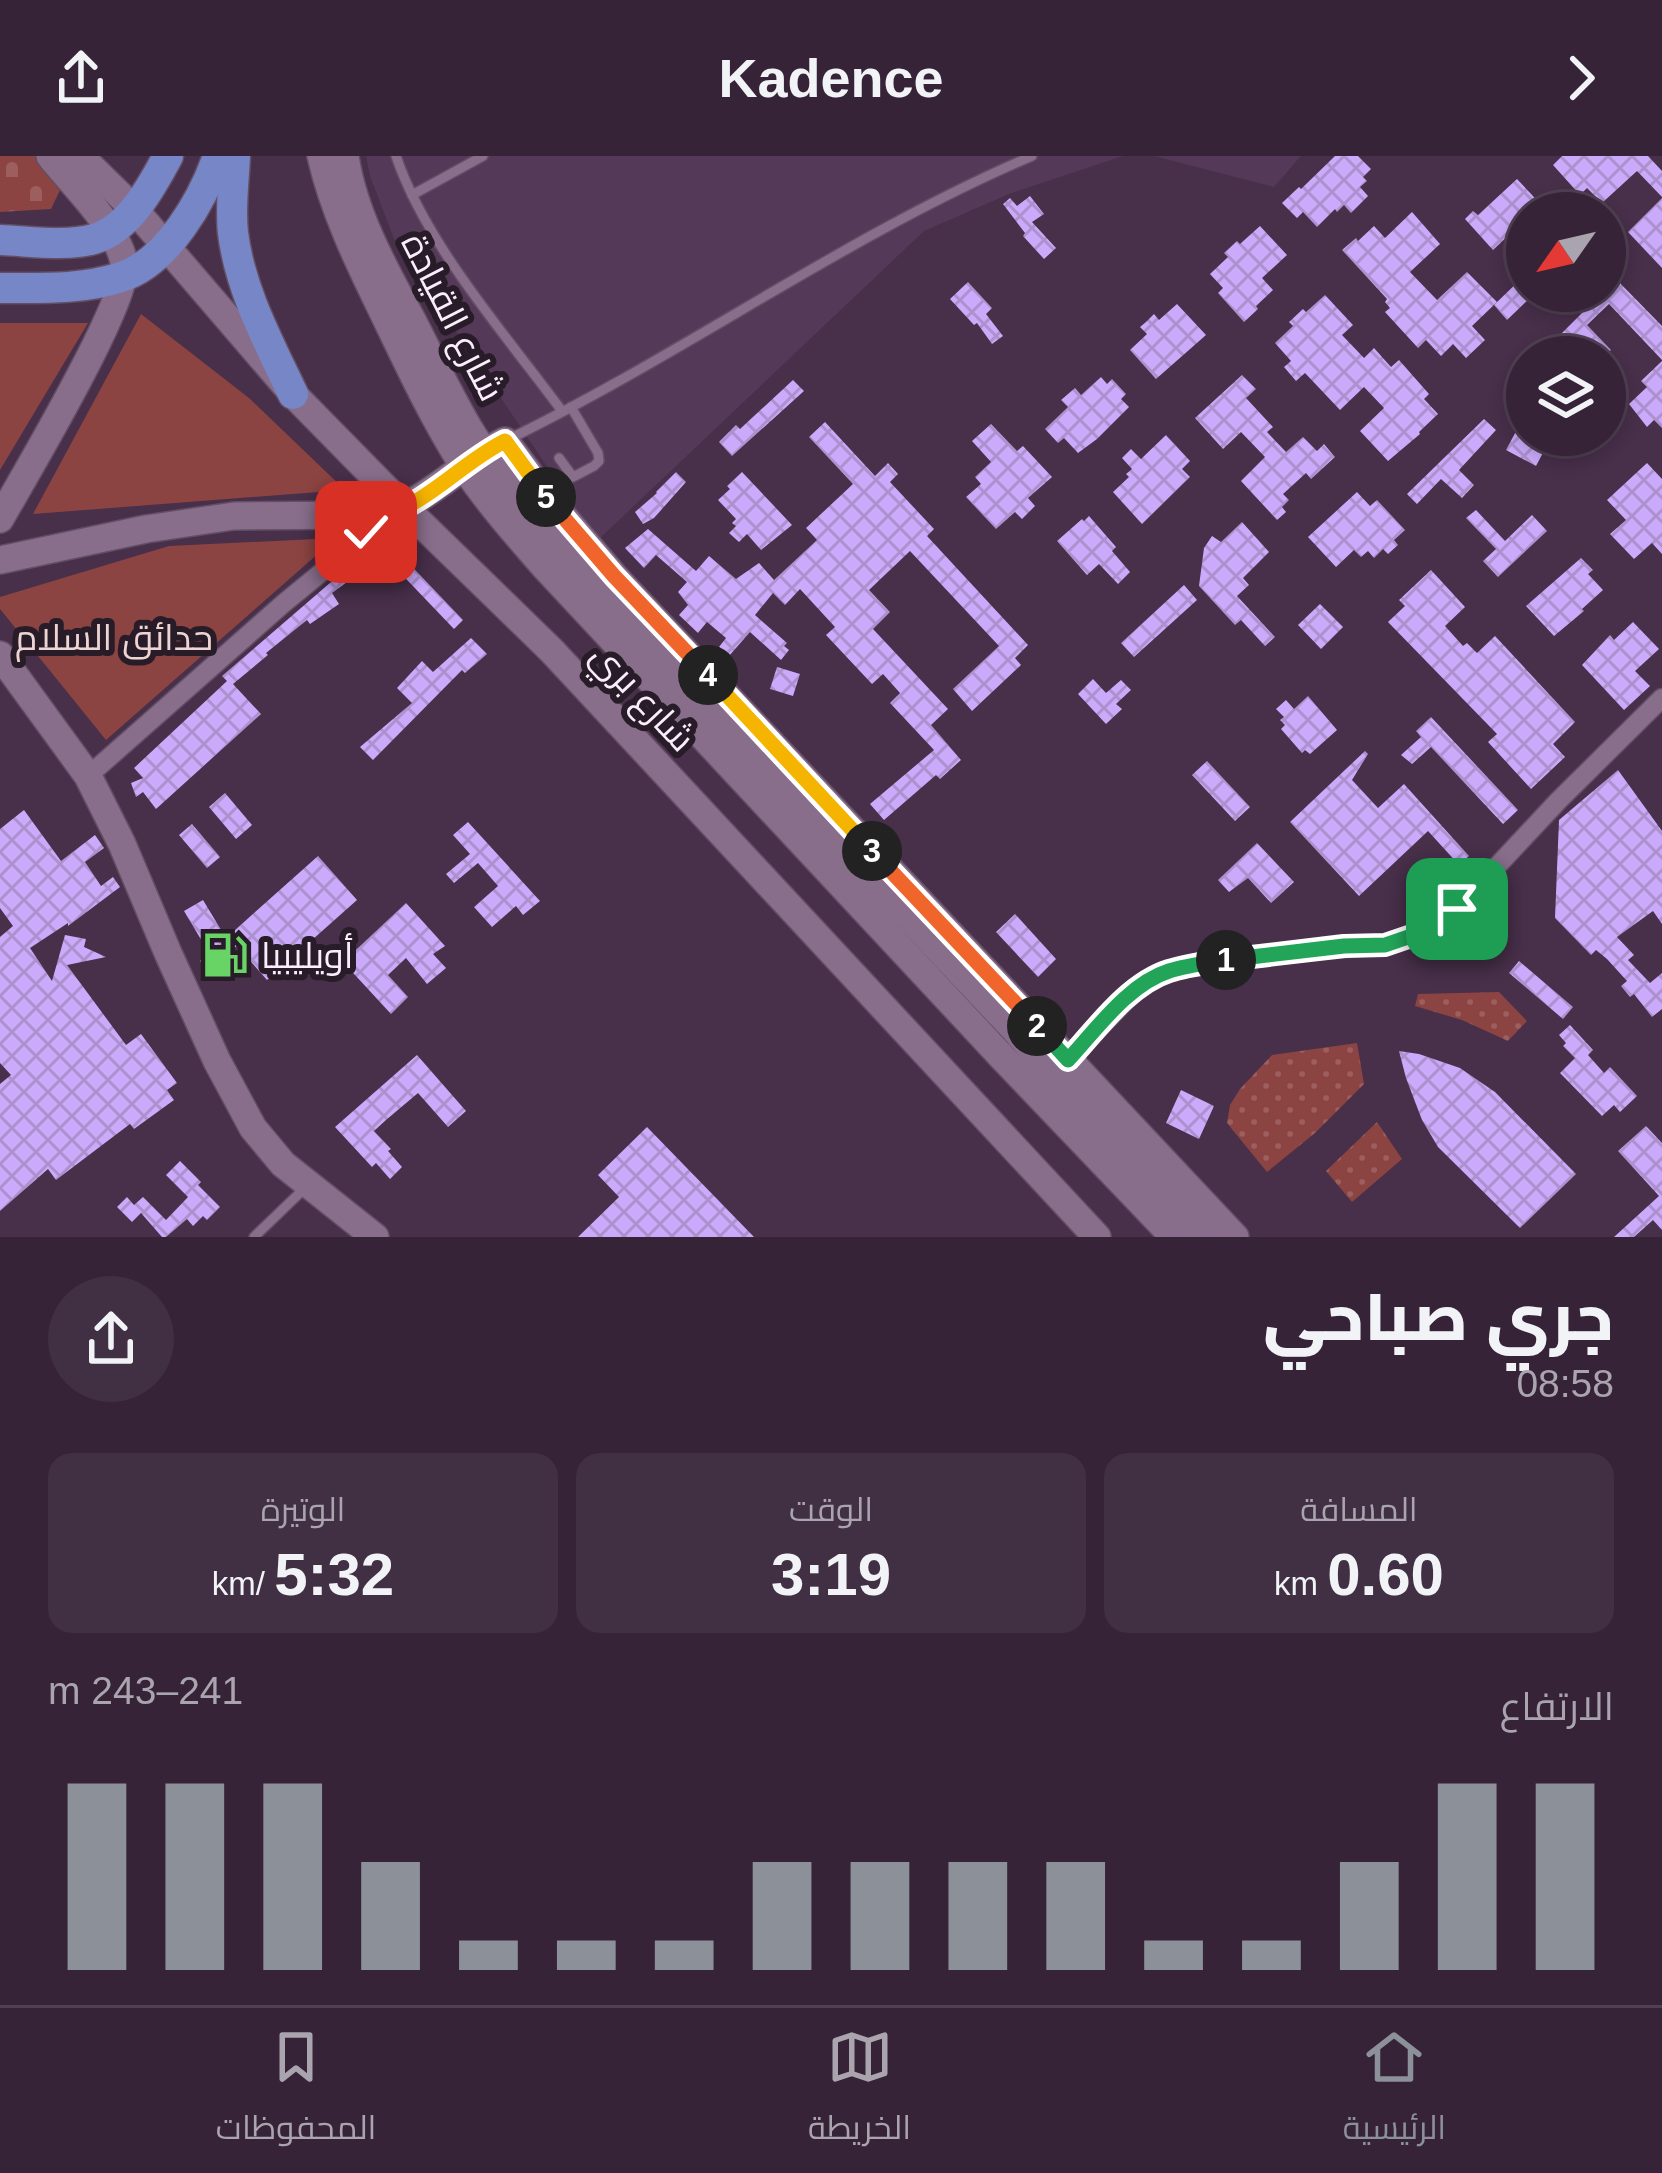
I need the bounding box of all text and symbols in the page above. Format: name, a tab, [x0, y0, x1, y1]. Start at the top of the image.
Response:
icon: share	[48, 45, 114, 111]
icon: forward	[1548, 45, 1614, 111]
text: Kadence	[718, 48, 944, 108]
north arrow	[1506, 192, 1626, 312]
map controls	[1506, 192, 1626, 456]
street label: شارع القيادة	[390, 227, 513, 409]
button: layers	[1506, 336, 1626, 456]
pin: 5	[516, 467, 576, 527]
text: 5	[537, 478, 555, 515]
pin	[315, 481, 417, 583]
icon: check	[333, 499, 399, 565]
park label: حدائق السلام	[15, 617, 213, 662]
street label: شارع بري	[578, 635, 703, 764]
pin: 4	[678, 645, 738, 705]
text: 4	[699, 656, 717, 693]
pin: 3	[842, 821, 902, 881]
text: 3	[863, 832, 881, 869]
pin	[1406, 858, 1508, 960]
icon: arrive	[1424, 876, 1490, 942]
fuel station icon: أويليبيا	[200, 930, 250, 980]
pin: 1	[1196, 930, 1256, 990]
place label: أويليبيا	[261, 933, 353, 976]
text: 1	[1217, 941, 1235, 978]
pin: 2	[1007, 996, 1067, 1056]
text: 2	[1028, 1007, 1046, 1044]
button: share	[48, 1276, 174, 1402]
text: جري صباحي	[1263, 1280, 1614, 1354]
text: 08:58	[1516, 1362, 1614, 1405]
text: الوتيرة	[261, 1491, 345, 1528]
text: الوقت	[789, 1491, 873, 1528]
text: المسافة	[1300, 1491, 1418, 1528]
text: 5:32	[274, 1541, 394, 1608]
text: 3:19	[771, 1541, 891, 1608]
text: 0.60	[1327, 1541, 1444, 1608]
text: /km	[212, 1565, 274, 1602]
text: km	[1274, 1565, 1327, 1602]
text: 241–243 m	[48, 1669, 243, 1712]
text: الارتفاع	[1500, 1685, 1614, 1728]
tab: المحفوظات	[216, 2024, 376, 2158]
tab: الخريطة	[808, 2024, 911, 2158]
tab: الرئيسية	[1343, 2024, 1446, 2158]

